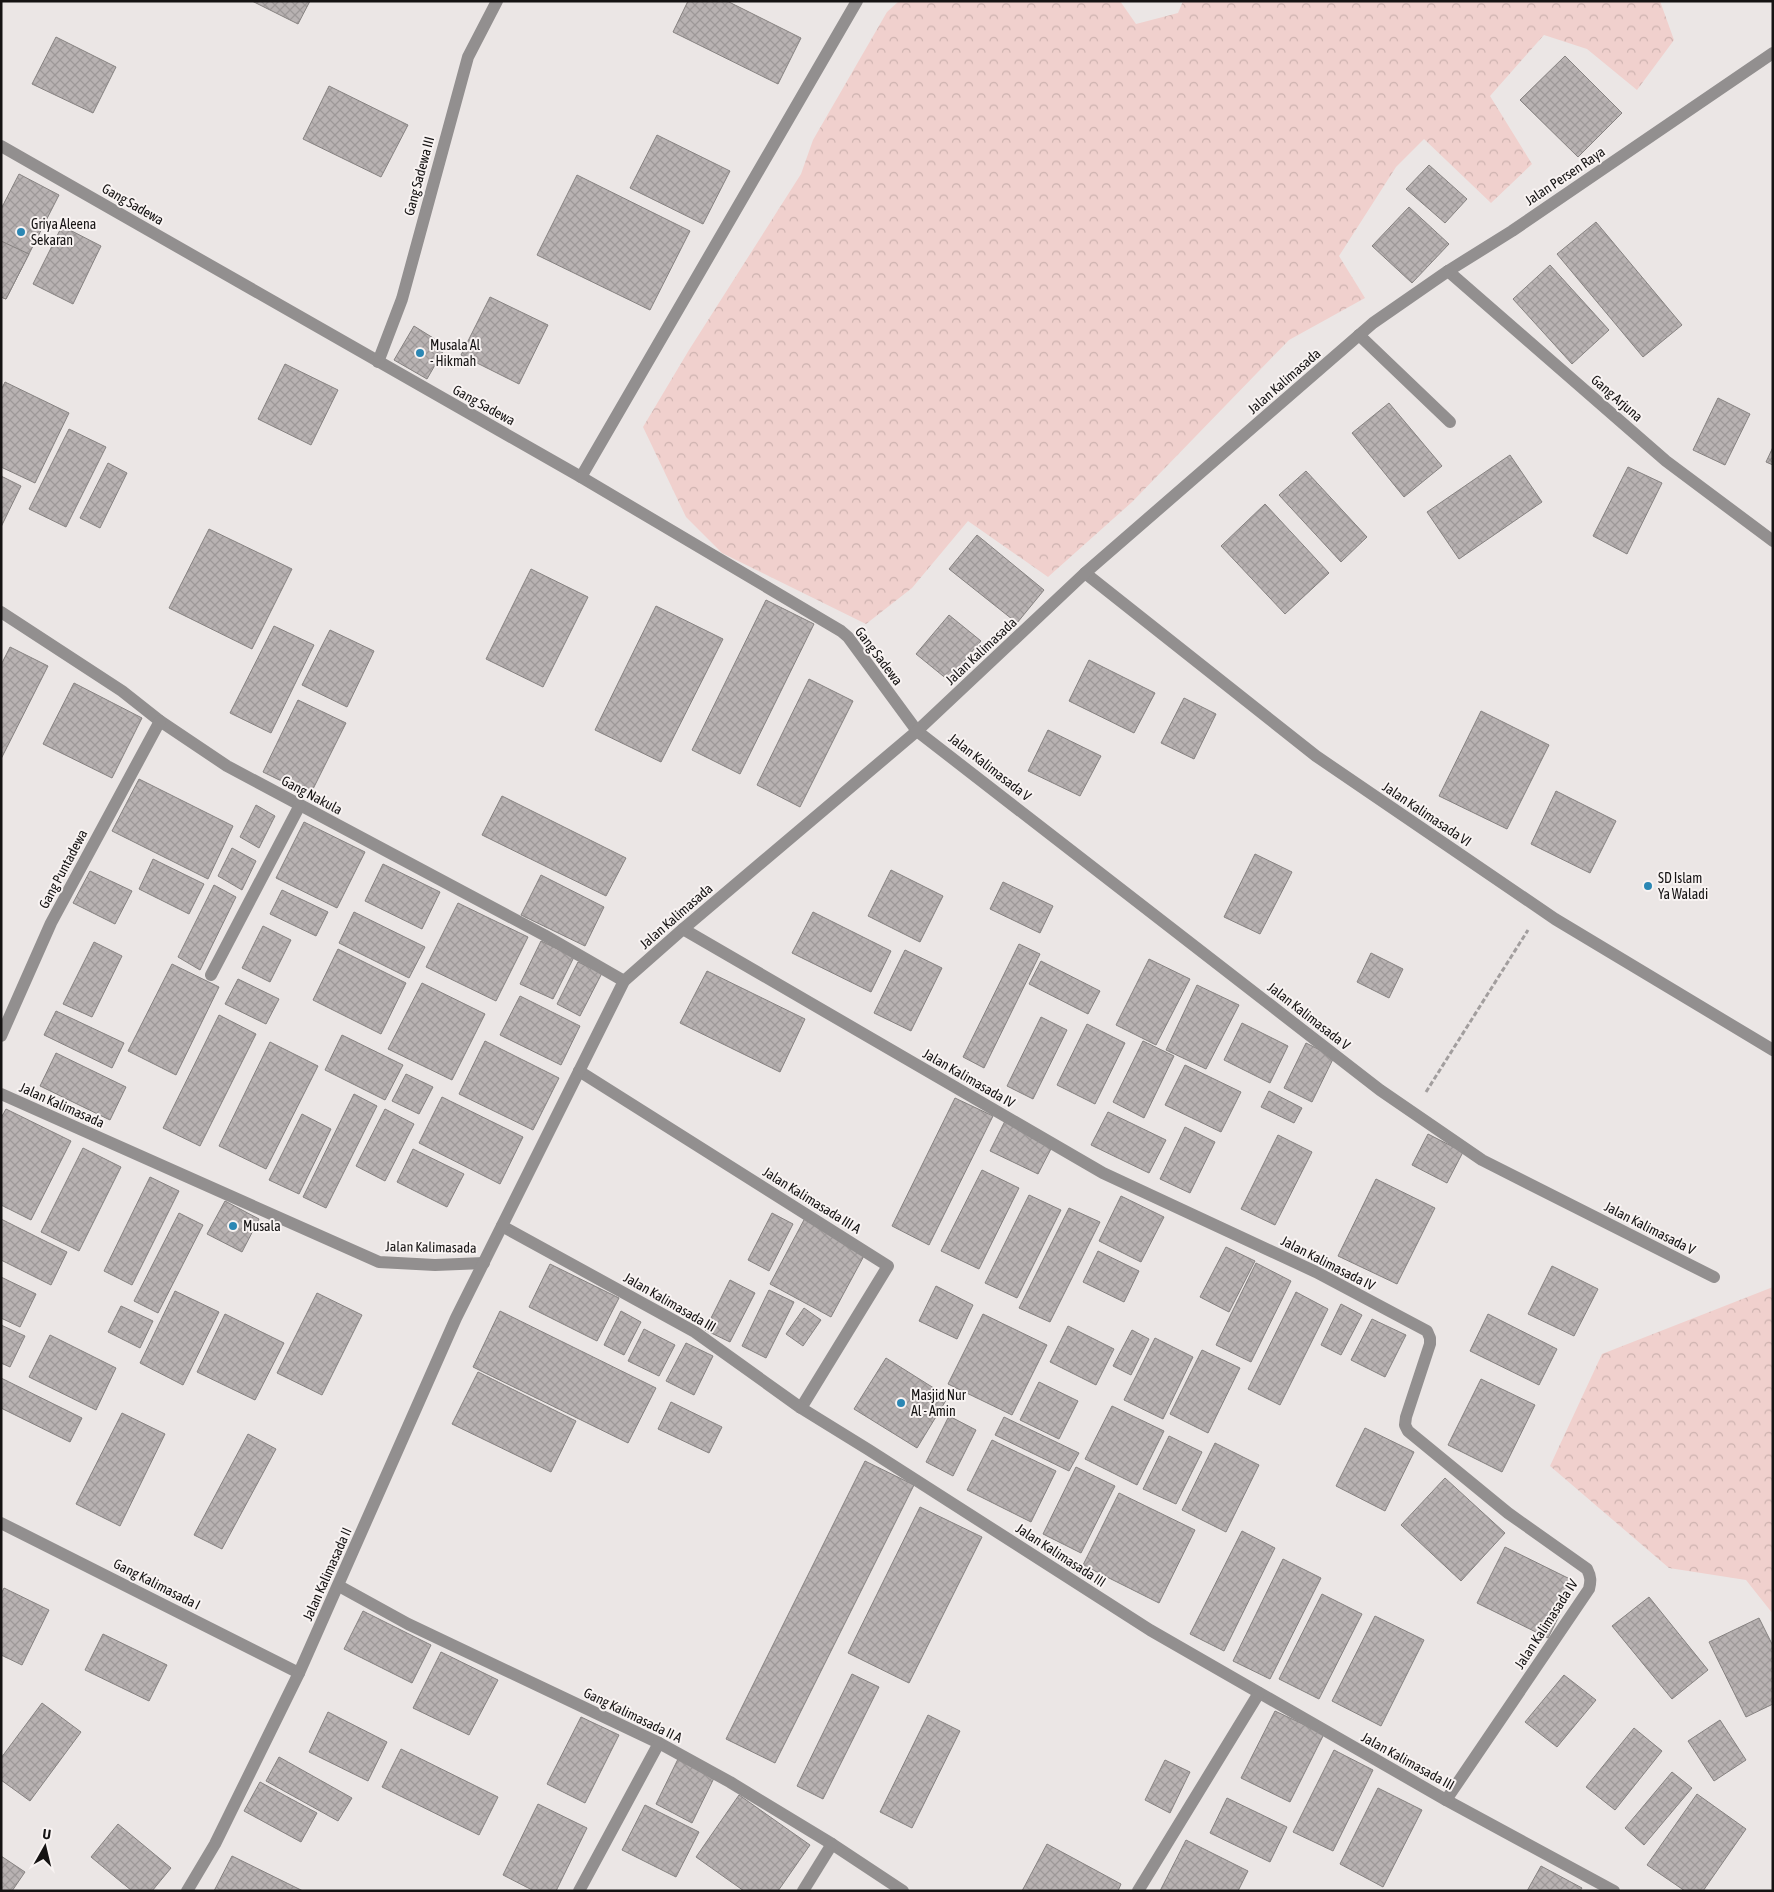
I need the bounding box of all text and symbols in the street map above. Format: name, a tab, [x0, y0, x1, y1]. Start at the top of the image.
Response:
street label: Gang Sadewa III	[401, 135, 437, 217]
street label: Jalan Persen Raya	[1522, 143, 1608, 209]
street label: Gang Sadewa	[99, 180, 167, 228]
place label: Griya Aleena Sekaran	[31, 216, 96, 248]
marker: Griya Aleena Sekaran	[15, 226, 27, 238]
place label: Musala Al - Hikmah	[430, 337, 481, 369]
street label: Jalan Kalimasada	[1244, 345, 1324, 417]
marker: Musala Al - Hikmah	[414, 347, 426, 359]
street label: Gang Arjuna	[1588, 371, 1646, 425]
street label: Gang Sadewa	[450, 381, 518, 429]
street label: Jalan Kalimasada	[942, 614, 1020, 688]
street label: Gang Sadewa	[852, 624, 906, 688]
street label: Jalan Kalimasada V	[946, 730, 1034, 804]
street label: Gang Nakula	[279, 772, 345, 818]
street label: Jalan Kalimasada VI	[1380, 778, 1474, 850]
street label: Gang Puntadewa	[35, 827, 91, 911]
place label: SD Islam Ya Waladi	[1658, 870, 1708, 902]
street label: Jalan Kalimasada	[636, 880, 716, 952]
marker: SD Islam Ya Waladi	[1642, 880, 1654, 892]
street label: Jalan Kalimasada V	[1265, 979, 1353, 1053]
street label: Jalan Kalimasada IV	[920, 1045, 1018, 1111]
street label: Jalan Kalimasada	[17, 1079, 107, 1131]
street label: Jalan Kalimasada III A	[760, 1163, 864, 1237]
street label: Jalan Kalimasada V	[1602, 1198, 1698, 1258]
place label: Musala	[243, 1218, 281, 1234]
marker: Musala	[227, 1220, 239, 1232]
street label: Jalan Kalimasada IV	[1278, 1232, 1378, 1294]
street label: Jalan Kalimasada	[385, 1238, 477, 1256]
street label: Jalan Kalimasada III	[621, 1269, 719, 1335]
place label: Masjid Nur Al - Amin	[911, 1387, 967, 1419]
marker: Masjid Nur Al - Amin	[895, 1397, 907, 1409]
street label: Jalan Kalimasada III	[1013, 1520, 1109, 1590]
street label: Jalan Kalimasada II	[299, 1525, 355, 1623]
street label: Gang Kalimasada I	[111, 1555, 203, 1613]
street label: Jalan Kalimasada IV	[1511, 1576, 1581, 1672]
street label: Gang Kalimasada II A	[581, 1684, 685, 1746]
street label: Jalan Kalimasada III	[1359, 1729, 1457, 1793]
north arrow	[20, 1822, 70, 1872]
text: U	[42, 1826, 52, 1843]

